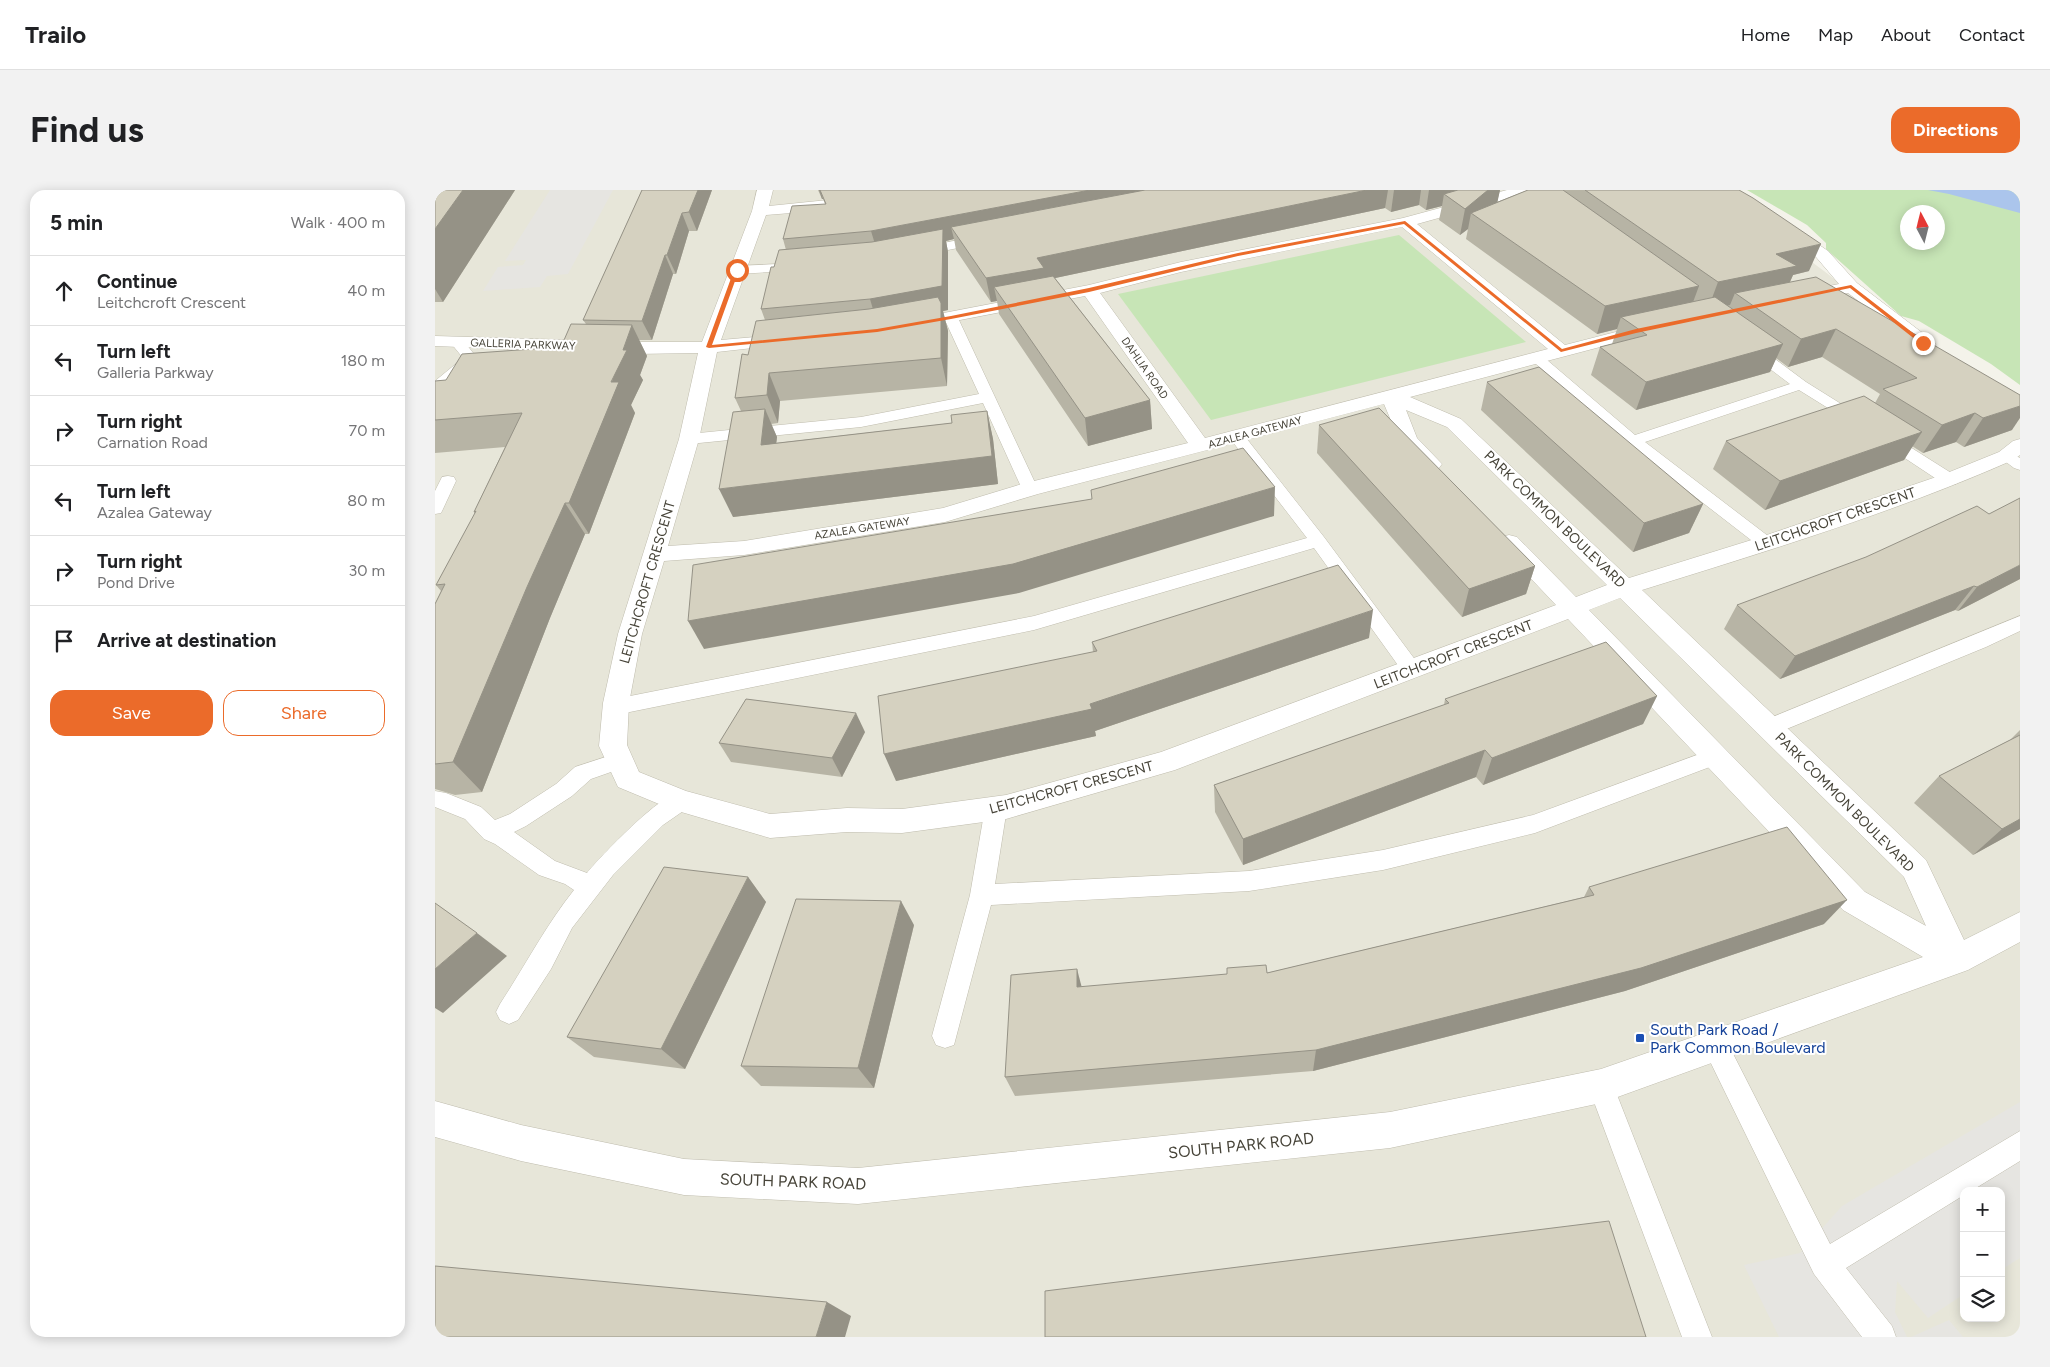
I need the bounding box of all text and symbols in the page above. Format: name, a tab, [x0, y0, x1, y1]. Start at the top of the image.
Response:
text: Trailo	[25, 20, 86, 49]
text: Home	[1741, 24, 1790, 46]
text: Map	[1818, 24, 1853, 46]
text: About	[1881, 24, 1931, 46]
text: Contact	[1959, 24, 2025, 46]
button: Directions	[1891, 107, 2020, 153]
text: Find us	[30, 109, 144, 151]
north arrow	[1900, 205, 1945, 250]
text: 5 min	[50, 210, 103, 235]
text: Walk · 400 m	[291, 213, 385, 232]
route start	[726, 259, 749, 282]
text: Continue	[97, 270, 177, 293]
icon: ahead	[50, 277, 78, 305]
text: 40 m	[347, 281, 385, 300]
text: Leitchcroft Crescent	[97, 293, 246, 312]
route end	[1912, 332, 1935, 355]
street label: DAHLIA ROAD	[1118, 335, 1171, 402]
street label: GALLERIA PARKWAY	[470, 336, 576, 353]
text: Turn left	[97, 340, 171, 363]
icon: left	[50, 347, 78, 375]
text: 180 m	[341, 351, 385, 370]
text: Galleria Parkway	[97, 363, 214, 382]
text: Turn right	[97, 410, 183, 433]
street label: AZALEA GATEWAY	[1207, 414, 1304, 451]
icon: right	[50, 417, 78, 445]
text: 70 m	[349, 421, 385, 440]
text: Carnation Road	[97, 433, 208, 452]
street label: PARK COMMON BOULEVARD	[1480, 447, 1629, 591]
text: Turn left	[97, 480, 171, 503]
street label: LEITCHCROFT CRESCENT	[1753, 484, 1918, 555]
icon: left	[50, 487, 78, 515]
text: 80 m	[347, 491, 385, 510]
street label: LEITCHCROFT CRESCENT	[616, 498, 679, 666]
text: Azalea Gateway	[97, 503, 212, 522]
street label: AZALEA GATEWAY	[813, 514, 911, 542]
text: Turn right	[97, 550, 183, 573]
icon: right	[50, 557, 78, 585]
text: 30 m	[348, 561, 385, 580]
text: Pond Drive	[97, 573, 175, 592]
street label: LEITCHCROFT CRESCENT	[1371, 616, 1535, 693]
icon: arrive	[50, 627, 78, 655]
text: Arrive at destination	[97, 629, 276, 652]
button: Save	[50, 690, 213, 736]
button: Share	[223, 690, 385, 736]
street label: PARK COMMON BOULEVARD	[1771, 729, 1918, 876]
street label: LEITCHCROFT CRESCENT	[987, 757, 1155, 818]
place label: South Park Road / Park Common Boulevard	[1650, 1020, 1826, 1057]
marker: South Park Road / Park Common Boulevard	[1634, 1032, 1646, 1044]
street label: SOUTH PARK ROAD	[1167, 1128, 1315, 1163]
street label: SOUTH PARK ROAD	[720, 1169, 866, 1194]
map controls	[1960, 1187, 2005, 1322]
button: +	[1960, 1187, 2005, 1232]
button: −	[1960, 1232, 2005, 1277]
button: layers	[1960, 1277, 2005, 1322]

